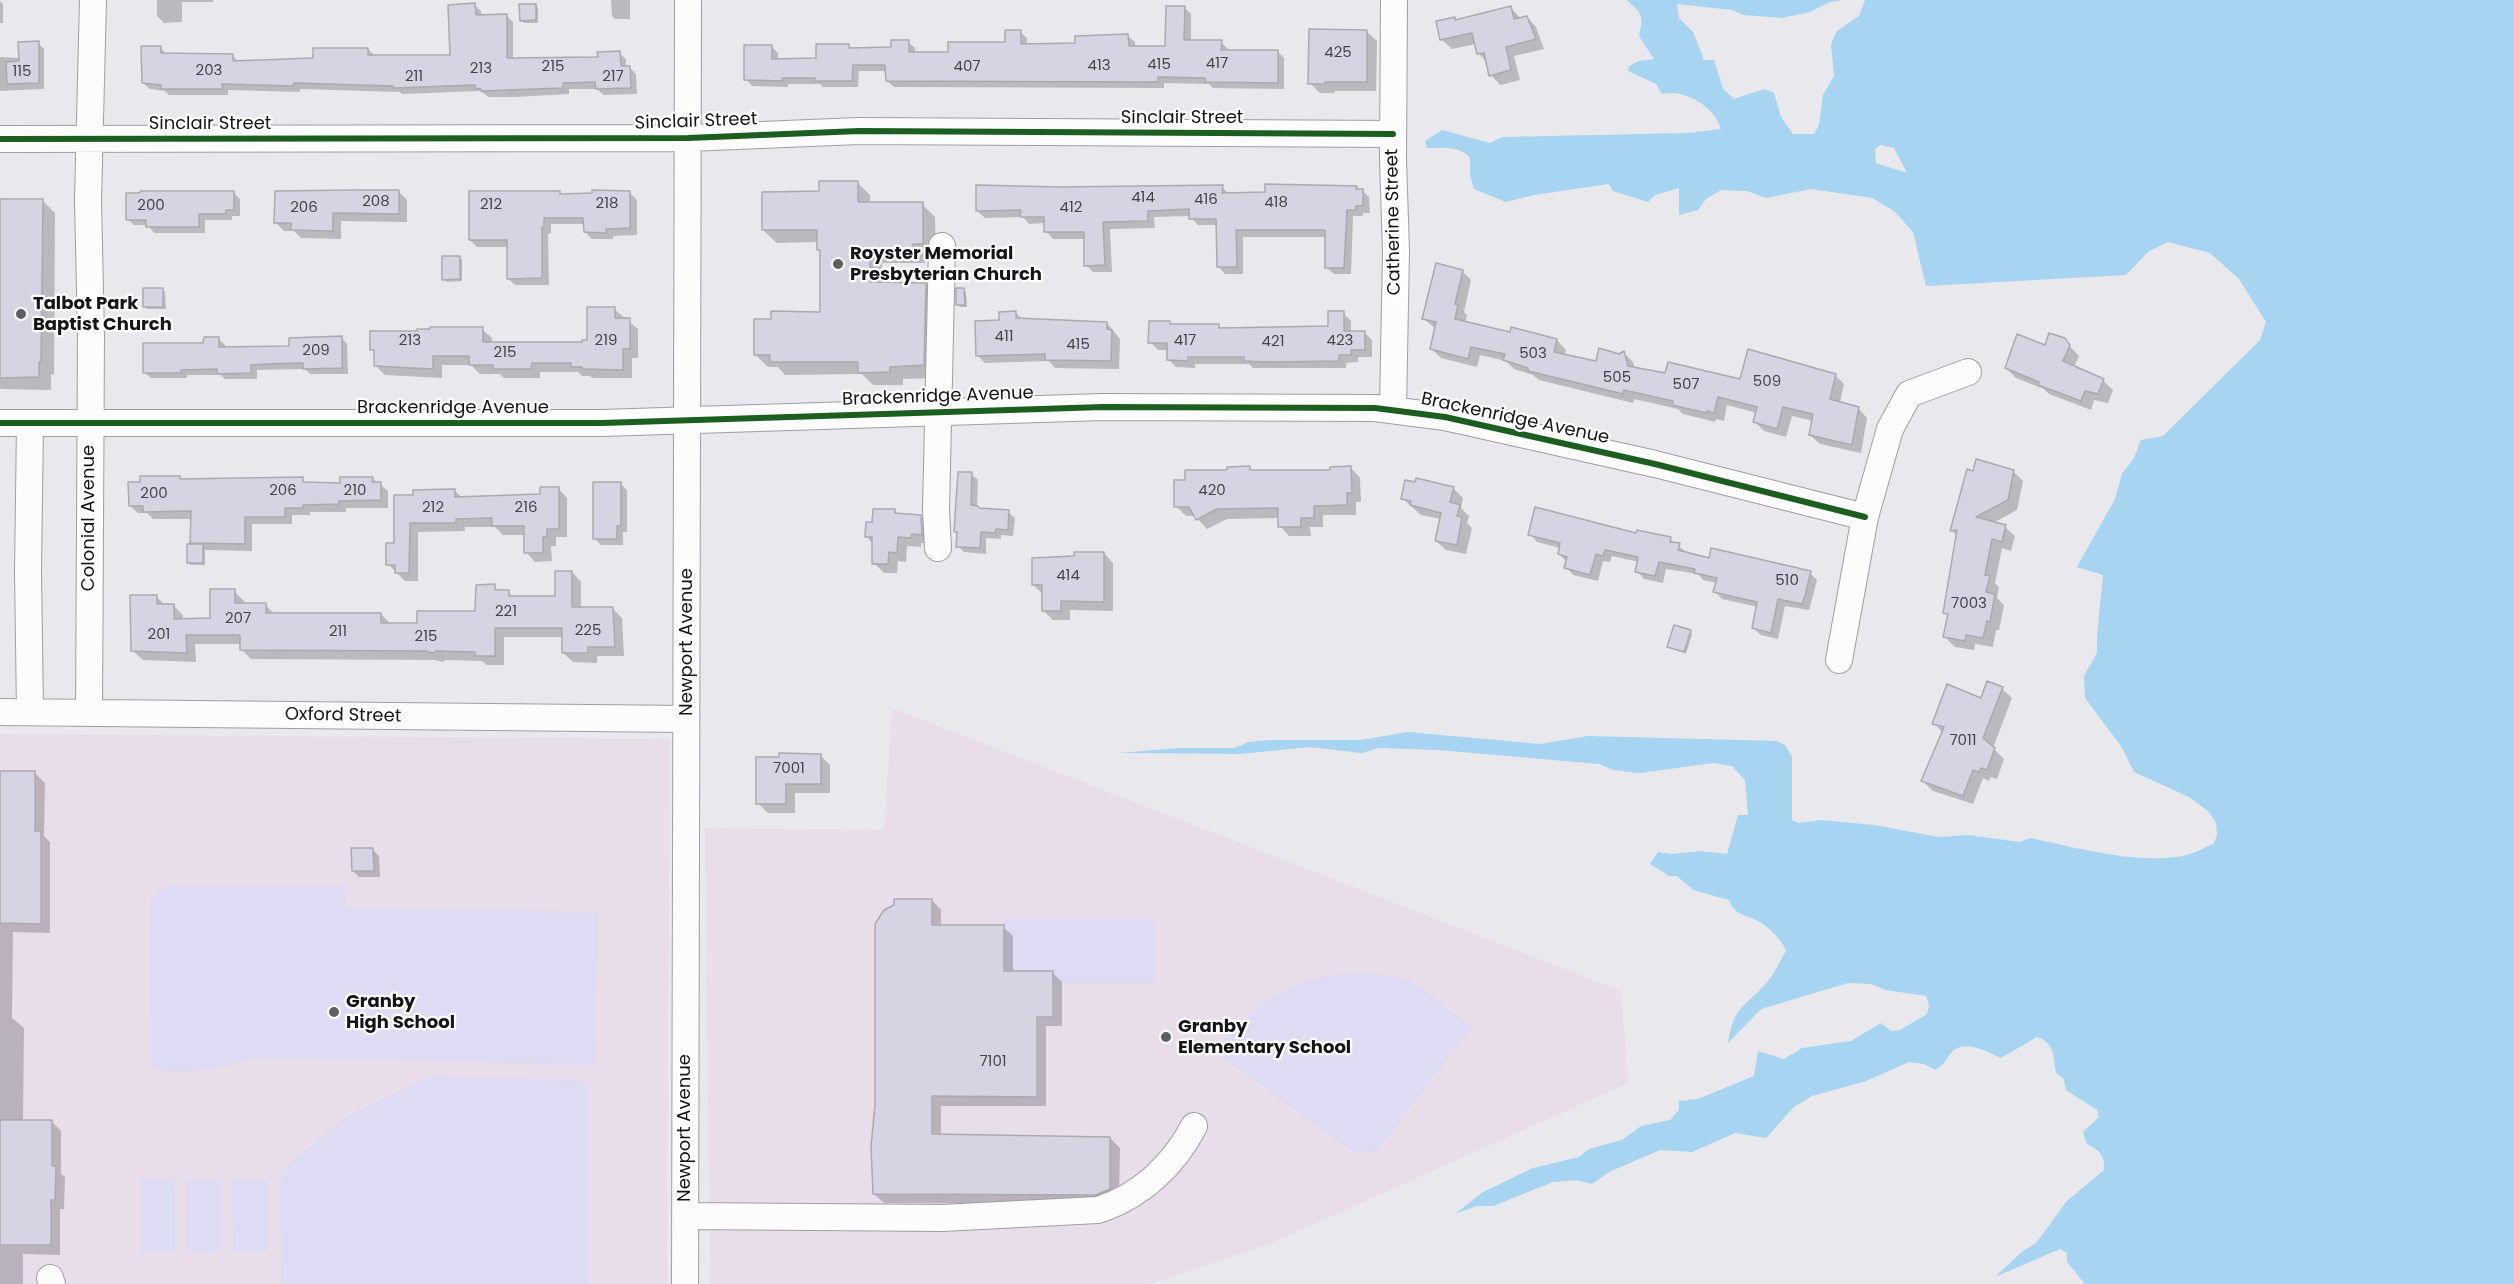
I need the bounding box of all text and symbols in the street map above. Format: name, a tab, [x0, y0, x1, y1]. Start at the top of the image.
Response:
house number: 425	[1324, 44, 1352, 62]
house number: 417	[1206, 55, 1228, 73]
house number: 415	[1147, 56, 1171, 74]
house number: 413	[1087, 57, 1111, 75]
house number: 215	[542, 58, 564, 76]
house number: 407	[953, 58, 981, 76]
house number: 213	[470, 60, 492, 78]
house number: 203	[196, 62, 222, 80]
house number: 115	[12, 63, 32, 81]
house number: 211	[405, 68, 423, 86]
house number: 217	[602, 68, 624, 86]
street label: Sinclair Street	[1121, 107, 1243, 129]
street label: Sinclair Street	[634, 109, 758, 135]
street label: Sinclair Street	[149, 113, 271, 135]
street label: Catherine Street	[1382, 149, 1406, 295]
house number: 414	[1131, 189, 1155, 207]
house number: 416	[1194, 191, 1218, 209]
house number: 208	[362, 193, 390, 211]
house number: 418	[1264, 194, 1288, 212]
house number: 218	[596, 195, 618, 213]
house number: 212	[480, 196, 502, 214]
house number: 200	[137, 197, 165, 215]
house number: 206	[290, 199, 318, 217]
house number: 412	[1060, 199, 1082, 217]
place label: Royster Memorial Presbyterian Church	[850, 243, 1042, 286]
marker: Royster Memorial Presbyterian Church	[831, 257, 845, 271]
place label: Talbot Park Baptist Church	[33, 293, 172, 336]
marker: Talbot Park Baptist Church	[14, 307, 28, 321]
house number: 411	[994, 328, 1014, 346]
house number: 213	[399, 332, 421, 350]
house number: 219	[595, 332, 617, 350]
house number: 417	[1174, 332, 1196, 350]
house number: 423	[1327, 332, 1353, 350]
house number: 421	[1262, 333, 1284, 351]
house number: 415	[1066, 336, 1090, 354]
house number: 209	[302, 342, 330, 360]
house number: 215	[494, 344, 516, 362]
house number: 503	[1519, 345, 1547, 363]
house number: 505	[1603, 369, 1631, 387]
house number: 509	[1753, 373, 1781, 391]
house number: 507	[1672, 376, 1700, 394]
street label: Brackenridge Avenue	[842, 383, 1034, 411]
street label: Brackenridge Avenue	[1419, 388, 1611, 450]
street label: Brackenridge Avenue	[357, 397, 549, 419]
street label: Colonial Avenue	[78, 445, 100, 591]
house number: 206	[269, 482, 297, 500]
house number: 210	[344, 482, 366, 500]
house number: 420	[1198, 482, 1226, 500]
house number: 200	[140, 485, 168, 503]
house number: 212	[422, 499, 444, 517]
house number: 216	[515, 499, 537, 517]
house number: 414	[1056, 567, 1080, 585]
street label: Newport Avenue	[676, 568, 698, 716]
house number: 510	[1775, 572, 1799, 590]
house number: 7003	[1951, 595, 1987, 613]
house number: 221	[495, 603, 517, 621]
house number: 207	[225, 610, 251, 628]
house number: 225	[575, 622, 601, 640]
house number: 211	[329, 623, 347, 641]
house number: 201	[148, 626, 170, 644]
house number: 215	[415, 628, 437, 646]
street label: Oxford Street	[285, 704, 401, 728]
house number: 7011	[1949, 732, 1977, 750]
house number: 7001	[773, 760, 805, 778]
place label: Granby High School	[346, 991, 455, 1034]
marker: Granby High School	[327, 1005, 341, 1019]
place label: Granby Elementary School	[1178, 1016, 1351, 1058]
marker: Granby Elementary School	[1159, 1030, 1173, 1044]
house number: 7101	[979, 1053, 1007, 1071]
street label: Newport Avenue	[674, 1054, 696, 1202]

